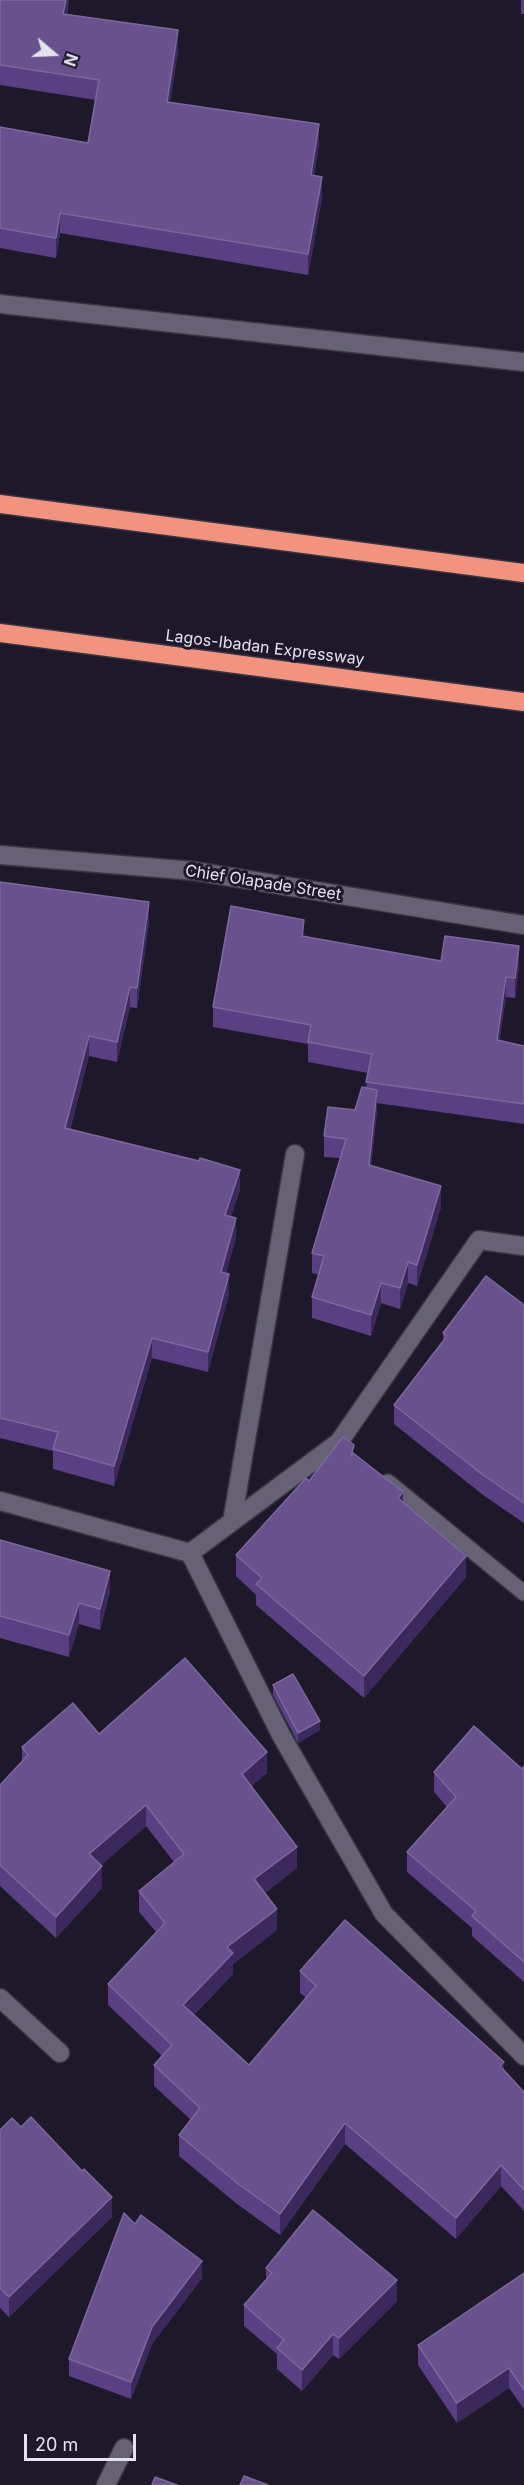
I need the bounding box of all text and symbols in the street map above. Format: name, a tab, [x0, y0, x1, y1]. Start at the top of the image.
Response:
north arrow	[24, 24, 84, 84]
text: N	[60, 51, 82, 69]
street label: Lagos-Ibadan Expressway	[164, 626, 366, 670]
street label: Chief Olapade Street	[184, 861, 342, 905]
scale bar	[27, 2422, 140, 2460]
text: 20 m	[35, 2434, 78, 2455]

